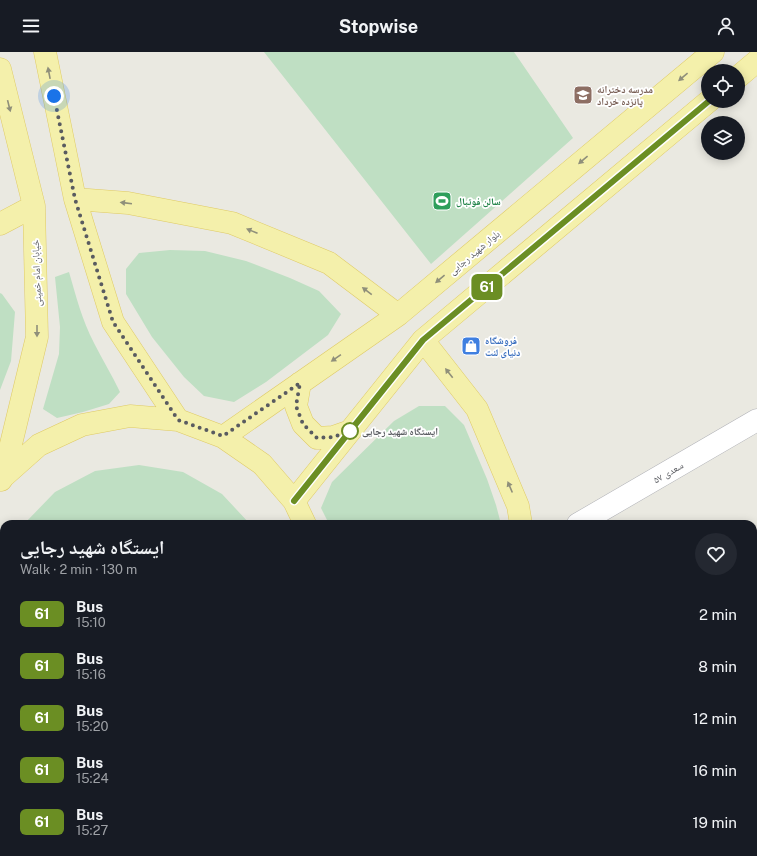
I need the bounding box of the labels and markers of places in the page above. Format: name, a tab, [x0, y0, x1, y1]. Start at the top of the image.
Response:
place label: مدرسه دخترانه پانزده خرداد	[597, 83, 653, 108]
school or university icon: مدرسه دخترانه پانزده خرداد	[572, 84, 594, 106]
sports icon: سالن فوتبال	[431, 190, 453, 212]
place label: سالن فوتبال	[456, 195, 501, 208]
place label: فروشگاه دنیای لنت	[485, 334, 520, 359]
shop icon: فروشگاه دنیای لنت	[460, 335, 482, 357]
marker: ایستگاه شهید رجایی	[341, 422, 359, 440]
place label: ایستگاه شهید رجایی	[362, 425, 438, 438]

